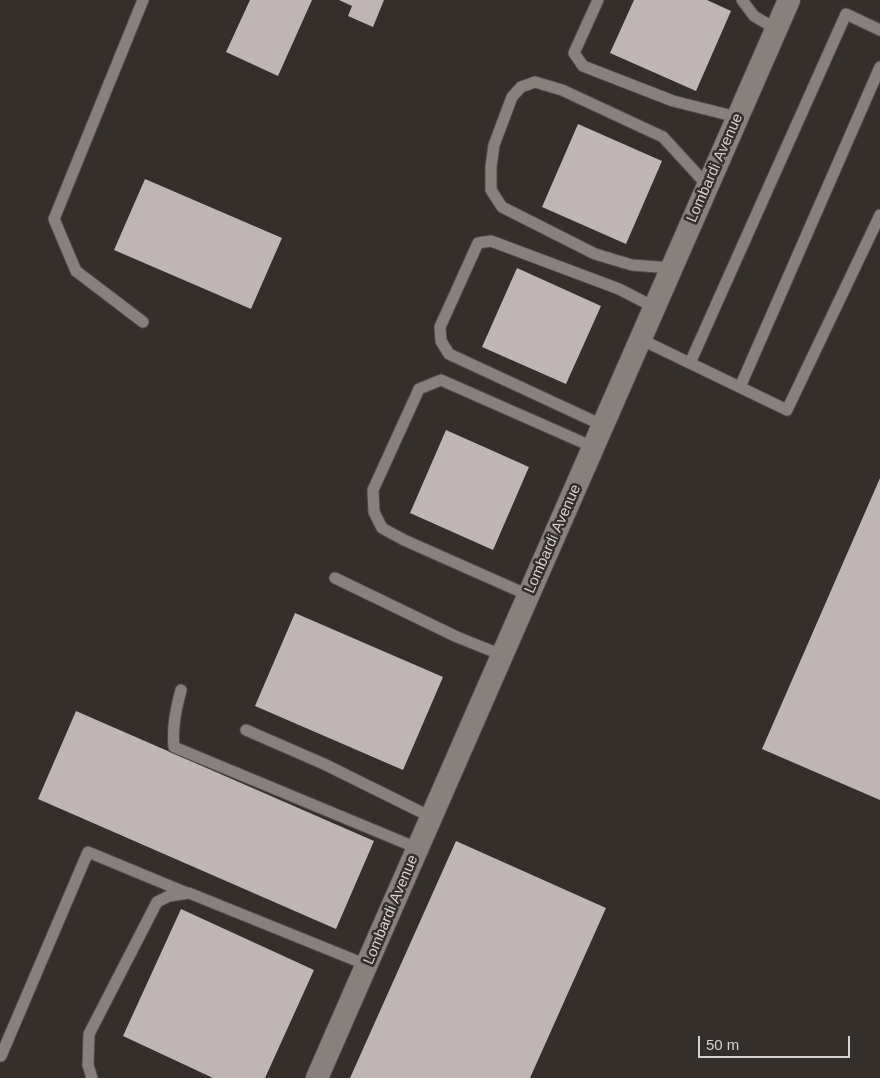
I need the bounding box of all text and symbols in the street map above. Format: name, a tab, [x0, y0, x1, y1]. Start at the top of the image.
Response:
street label: Lombardi Avenue	[683, 111, 747, 225]
street label: Lombardi Avenue	[521, 482, 585, 596]
street label: Lombardi Avenue	[360, 852, 422, 968]
scale bar	[700, 1026, 852, 1058]
text: 50 m	[706, 1036, 739, 1053]

